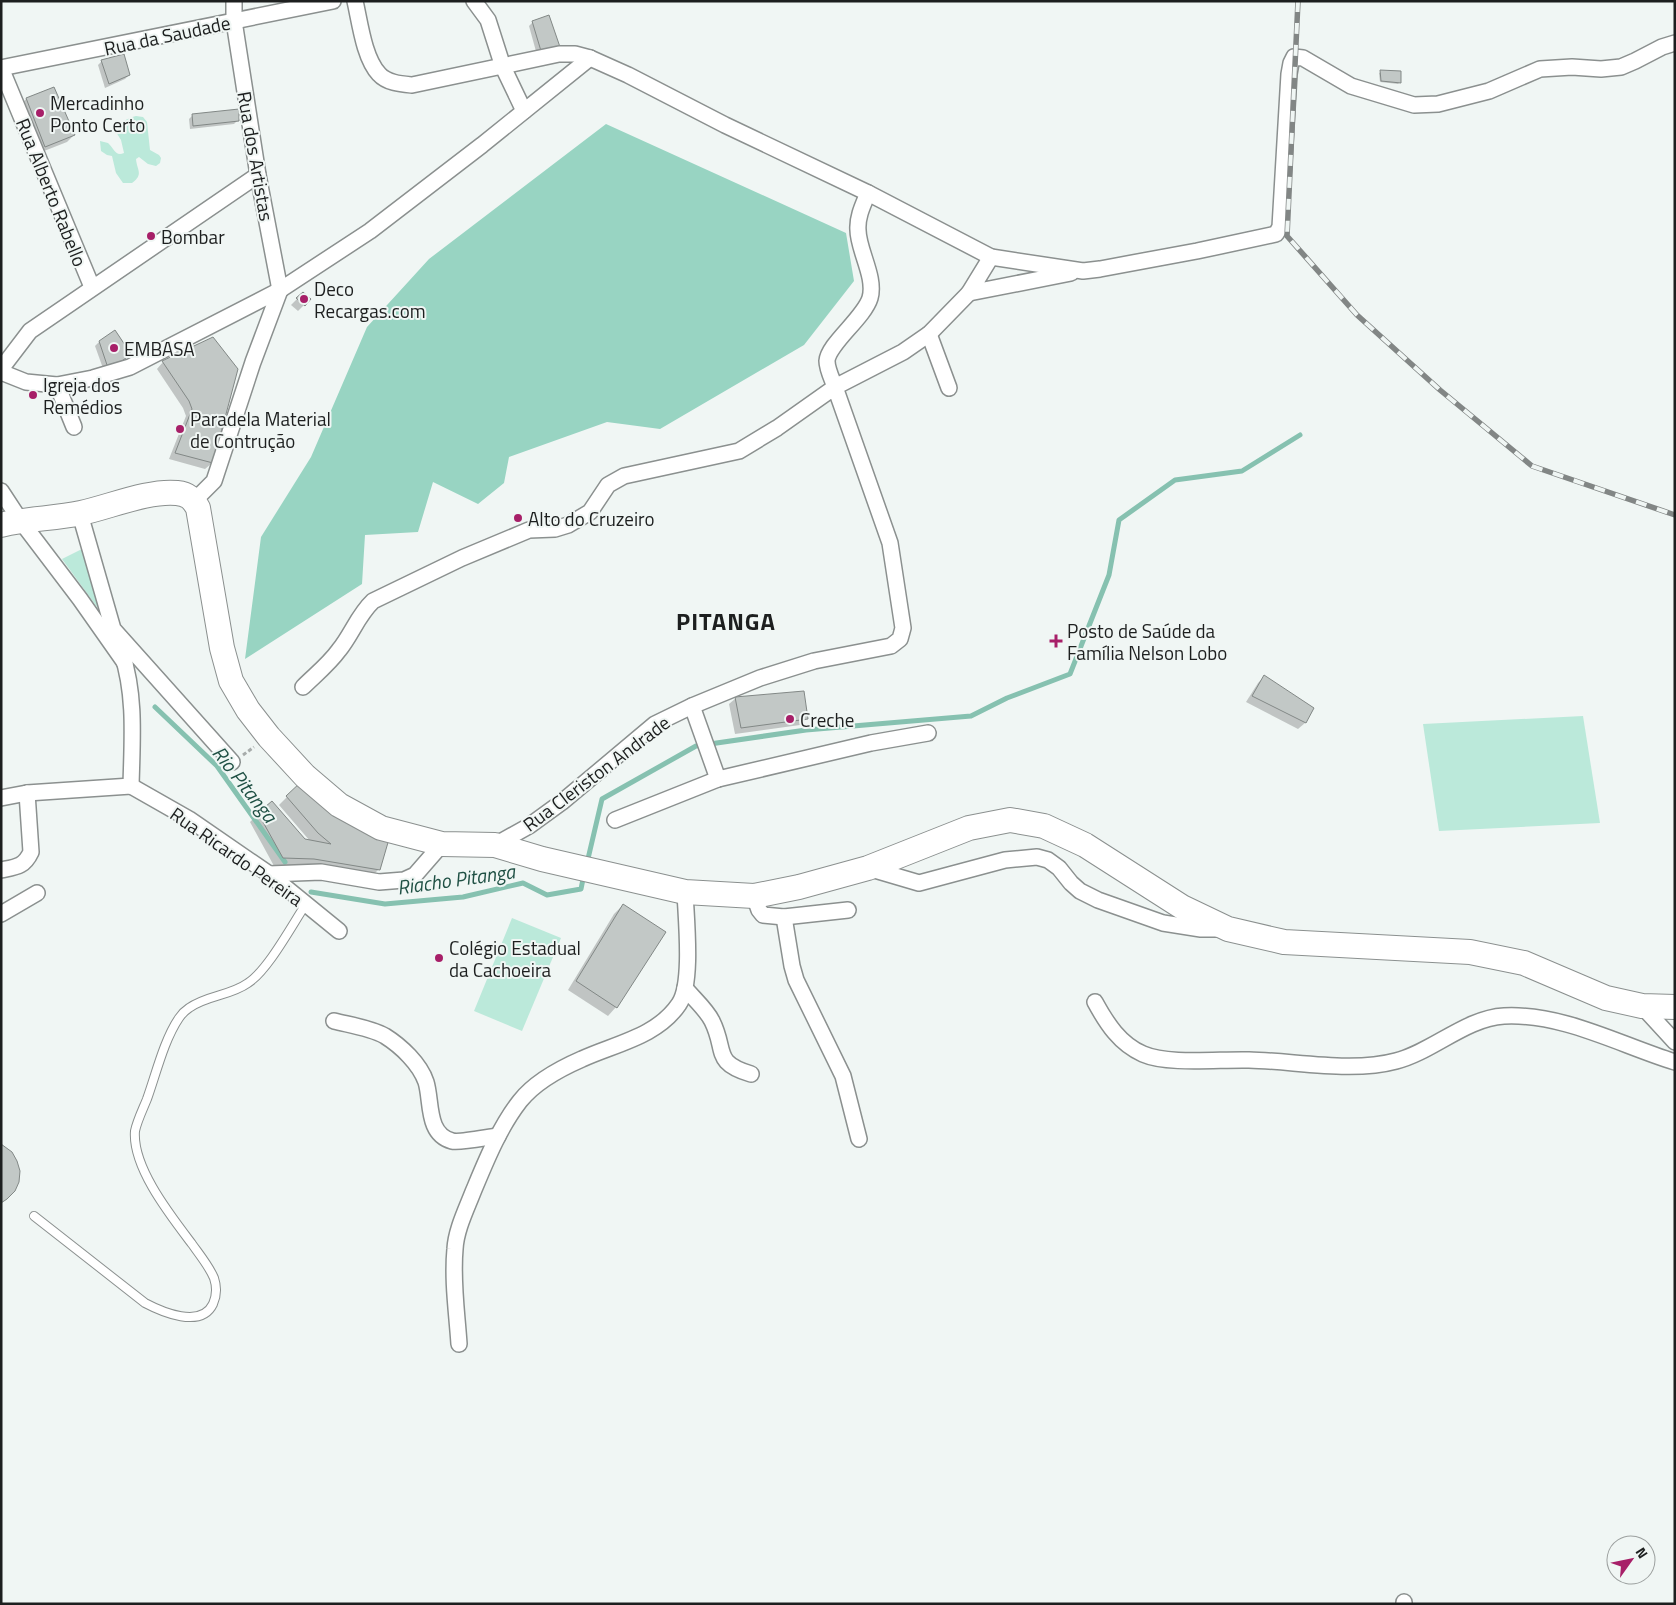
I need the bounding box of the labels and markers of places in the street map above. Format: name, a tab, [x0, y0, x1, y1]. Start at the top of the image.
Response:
place label: Mercadinho Ponto Certo	[50, 88, 145, 139]
marker: Mercadinho Ponto Certo	[34, 107, 46, 119]
place label: Bombar	[161, 222, 225, 251]
marker: Bombar	[145, 230, 157, 242]
place label: Deco Recargas.com	[314, 274, 426, 325]
marker: Deco Recargas.com	[298, 293, 310, 305]
place label: EMBASA	[124, 334, 195, 363]
marker: EMBASA	[108, 342, 120, 354]
place label: Igreja dos Remédios	[43, 370, 123, 421]
marker: Igreja dos Remédios	[27, 389, 39, 401]
place label: Paradela Material de Contrução	[190, 404, 331, 455]
marker: Paradela Material de Contrução	[174, 423, 186, 435]
place label: Alto do Cruzeiro	[528, 504, 655, 533]
marker: Alto do Cruzeiro	[512, 512, 524, 524]
place label: Posto de Saúde da Família Nelson Lobo	[1067, 616, 1227, 667]
marker: Posto de Saúde da Família Nelson Lobo	[1049, 634, 1063, 648]
place label: Creche	[800, 705, 854, 734]
marker: Creche	[784, 713, 796, 725]
place label: Colégio Estadual da Cachoeira	[449, 933, 581, 984]
marker: Colégio Estadual da Cachoeira	[433, 952, 445, 964]

